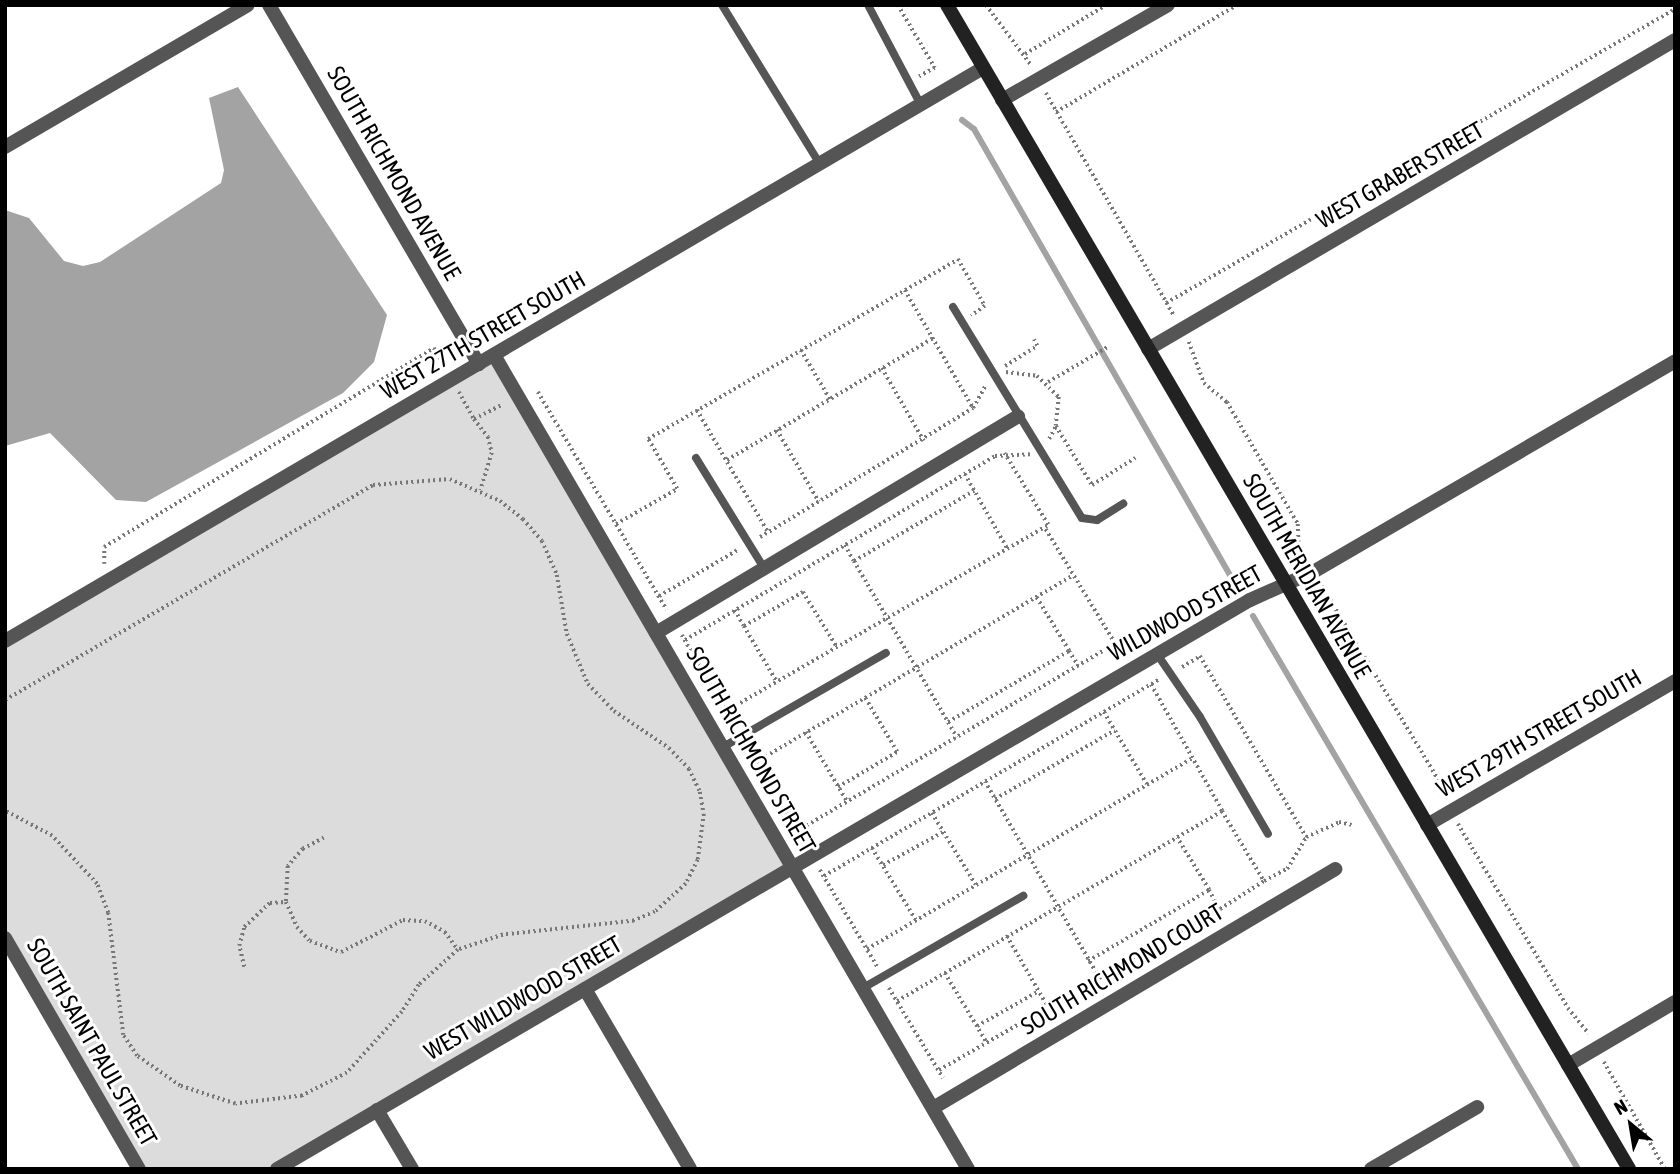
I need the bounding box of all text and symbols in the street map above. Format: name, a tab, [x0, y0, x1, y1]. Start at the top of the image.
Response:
street label: SOUTH RICHMOND AVENUE	[321, 61, 467, 285]
street label: WEST GRABER STREET	[1311, 115, 1489, 235]
street label: WEST 27TH STREET SOUTH	[376, 265, 590, 405]
street label: SOUTH MERIDIAN AVENUE	[1237, 469, 1377, 683]
street label: WILDWOOD STREET	[1103, 559, 1267, 667]
street label: SOUTH RICHMOND STREET	[680, 642, 822, 858]
street label: WEST 29TH STREET SOUTH	[1432, 663, 1646, 803]
street label: SOUTH RICHMOND COURT	[1016, 897, 1228, 1041]
street label: WEST WILDWOOD STREET	[419, 930, 627, 1066]
street label: SOUTH SAINT PAUL STREET	[21, 933, 163, 1151]
north arrow	[1596, 1090, 1666, 1160]
text: N	[1610, 1094, 1631, 1119]

